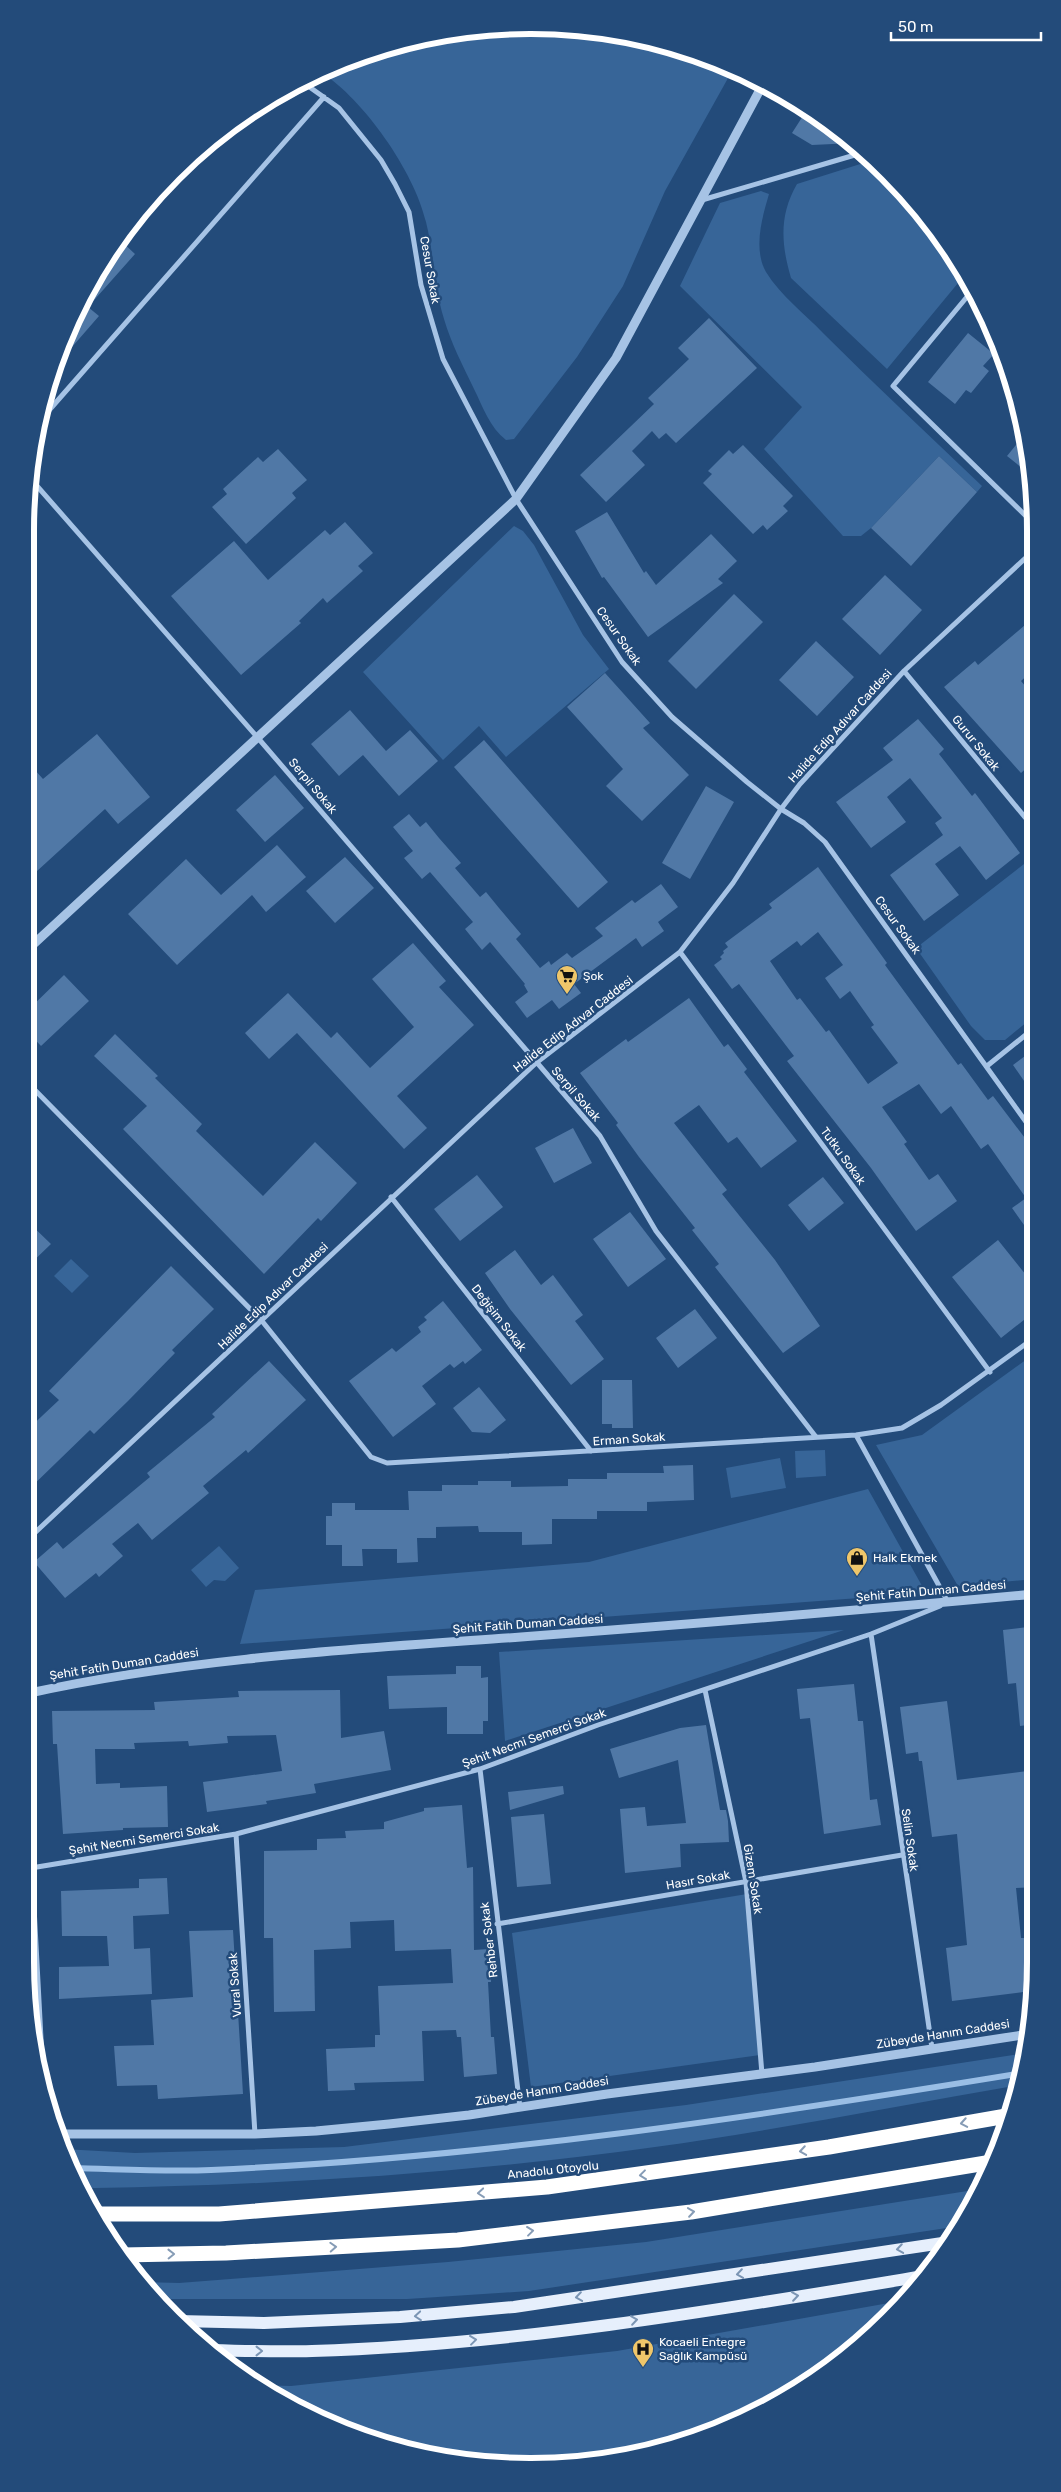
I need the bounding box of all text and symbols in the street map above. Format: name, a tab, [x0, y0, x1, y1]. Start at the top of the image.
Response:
scale bar	[891, 10, 1041, 42]
text: 50 m	[898, 18, 933, 36]
street label: Cesur Sokak	[417, 235, 443, 306]
street label: Cesur Sokak	[594, 604, 645, 669]
street label: Halide Edip Adıvar Caddesi	[785, 666, 895, 786]
street label: Gurur Sokak	[949, 712, 1003, 774]
street label: Serpil Sokak	[286, 755, 341, 817]
street label: Cesur Sokak	[872, 893, 924, 957]
supermarket icon: Şok	[555, 964, 579, 995]
place label: Şok	[583, 969, 604, 983]
street label: Halide Edip Adıvar Caddesi	[510, 973, 636, 1075]
street label: Serpil Sokak	[548, 1064, 604, 1125]
street label: Tutku Sokak	[817, 1125, 869, 1188]
street label: Halide Edip Adıvar Caddesi	[215, 1240, 331, 1352]
street label: Değişim Sokak	[469, 1282, 530, 1355]
street label: Erman Sokak	[592, 1429, 666, 1449]
shop icon: Halk Ekmek	[845, 1546, 869, 1577]
place label: Halk Ekmek	[873, 1551, 938, 1565]
street label: Şehit Fatih Duman Caddesi	[855, 1577, 1007, 1605]
street label: Şehit Fatih Duman Caddesi	[452, 1612, 604, 1636]
street label: Şehit Fatih Duman Caddesi	[48, 1645, 200, 1683]
street label: Şehit Necmi Semerci Sokak	[460, 1705, 609, 1771]
street label: Selin Sokak	[899, 1808, 921, 1873]
street label: Şehit Necmi Semerci Sokak	[68, 1820, 221, 1858]
street label: Gizem Sokak	[741, 1843, 766, 1916]
street label: Hasır Sokak	[665, 1867, 732, 1893]
street label: Rehber Sokak	[477, 1901, 501, 1979]
street label: Vural Sokak	[226, 1951, 244, 2018]
street label: Zübeyde Hanım Caddesi	[875, 2017, 1011, 2051]
street label: Zübeyde Hanım Caddesi	[474, 2074, 610, 2108]
one-way arrow	[959, 2118, 968, 2128]
one-way arrow	[799, 2145, 807, 2156]
street label: Anadolu Otoyolu	[507, 2158, 599, 2182]
one-way arrow	[638, 2169, 646, 2180]
one-way arrow	[477, 2187, 485, 2198]
one-way arrow	[687, 2207, 695, 2218]
one-way arrow	[526, 2226, 534, 2237]
one-way arrow	[329, 2242, 337, 2253]
one-way arrow	[896, 2244, 905, 2254]
one-way arrow	[167, 2249, 175, 2259]
one-way arrow	[735, 2268, 743, 2279]
one-way arrow	[791, 2291, 799, 2302]
one-way arrow	[575, 2292, 583, 2302]
one-way arrow	[413, 2310, 421, 2321]
one-way arrow	[631, 2315, 639, 2326]
one-way arrow	[469, 2335, 477, 2346]
place label: Kocaeli Entegre Sağlık Kampüsü	[659, 2335, 747, 2363]
hospital icon: Kocaeli Entegre Sağlık Kampüsü	[631, 2337, 655, 2368]
one-way arrow	[255, 2346, 263, 2356]

